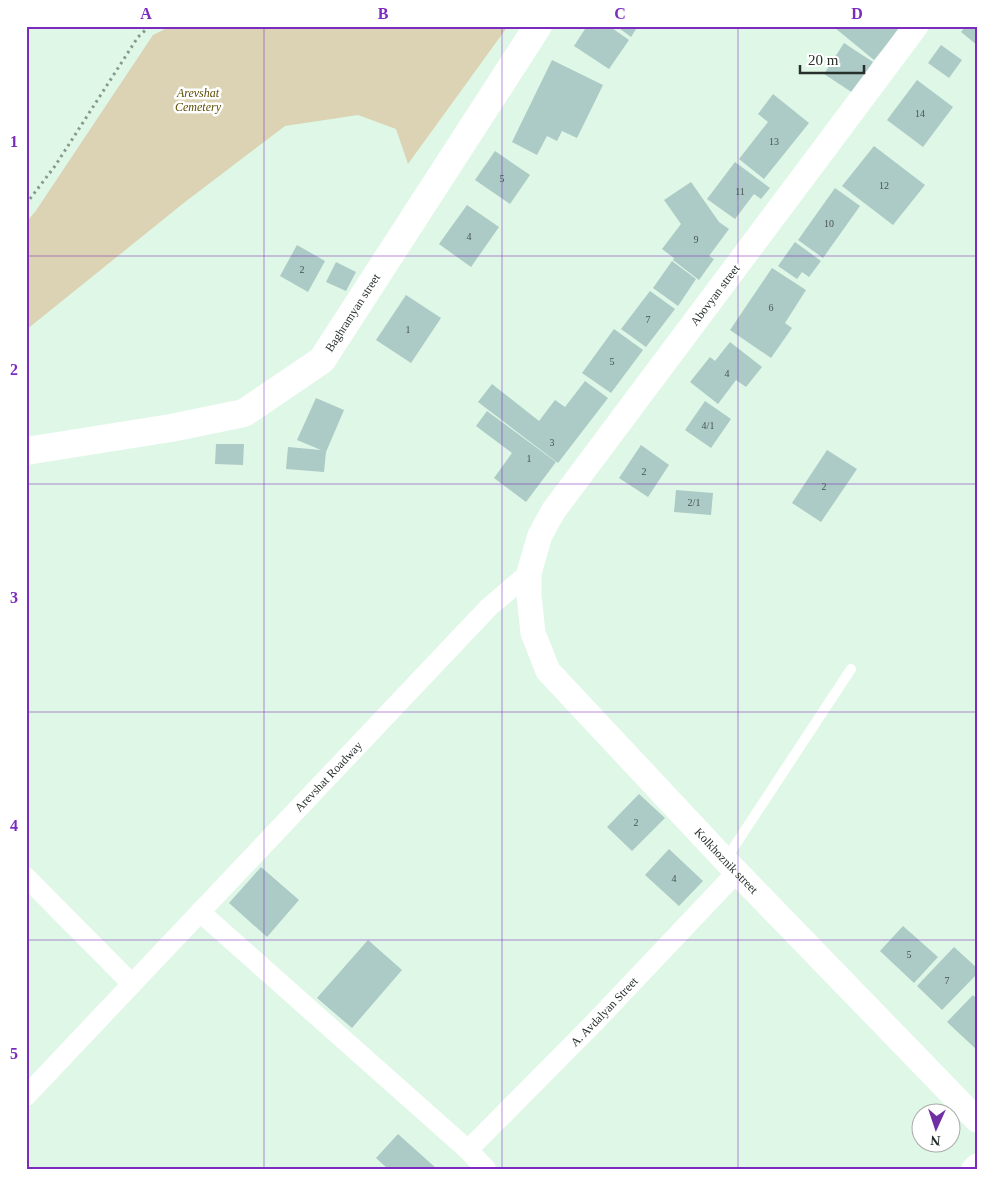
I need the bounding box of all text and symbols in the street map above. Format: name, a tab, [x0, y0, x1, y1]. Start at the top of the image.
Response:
text: A	[140, 5, 152, 22]
text: B	[378, 5, 389, 22]
text: C	[614, 5, 626, 22]
text: D	[851, 5, 863, 22]
scale bar	[800, 42, 864, 74]
text: 20 m	[808, 52, 839, 68]
park label: Arevshat Cemetery	[175, 86, 222, 114]
house number: 14	[915, 108, 925, 119]
text: 1	[10, 133, 18, 150]
house number: 13	[769, 136, 779, 147]
house number: 5	[500, 173, 505, 184]
house number: 12	[879, 180, 889, 191]
house number: 11	[735, 186, 745, 197]
house number: 10	[824, 218, 834, 229]
house number: 4	[467, 231, 472, 242]
house number: 9	[694, 234, 699, 245]
street label: Abovyan street	[687, 261, 743, 328]
house number: 2	[300, 264, 305, 275]
street label: Baghramyan street	[322, 270, 383, 354]
house number: 6	[769, 302, 774, 313]
house number: 7	[646, 314, 651, 325]
house number: 1	[406, 324, 411, 335]
house number: 5	[610, 356, 615, 367]
text: 2	[10, 361, 18, 378]
house number: 4	[725, 368, 730, 379]
house number: 4/1	[702, 420, 714, 431]
house number: 3	[550, 437, 555, 448]
house number: 1	[527, 453, 532, 464]
house number: 2	[642, 466, 647, 477]
house number: 2	[822, 481, 827, 492]
house number: 2/1	[688, 497, 700, 508]
text: 3	[10, 589, 18, 606]
street label: Arevshat Roadway	[292, 738, 365, 815]
text: 4	[10, 817, 18, 834]
house number: 2	[634, 817, 639, 828]
street label: Kolkhoznik street	[692, 825, 761, 897]
house number: 4	[672, 873, 677, 884]
house number: 5	[907, 949, 912, 960]
street label: A. Avdalyan Street	[568, 974, 641, 1049]
house number: 7	[945, 975, 950, 986]
text: 5	[10, 1045, 18, 1062]
north arrow	[910, 1102, 960, 1152]
text: N	[930, 1133, 941, 1148]

